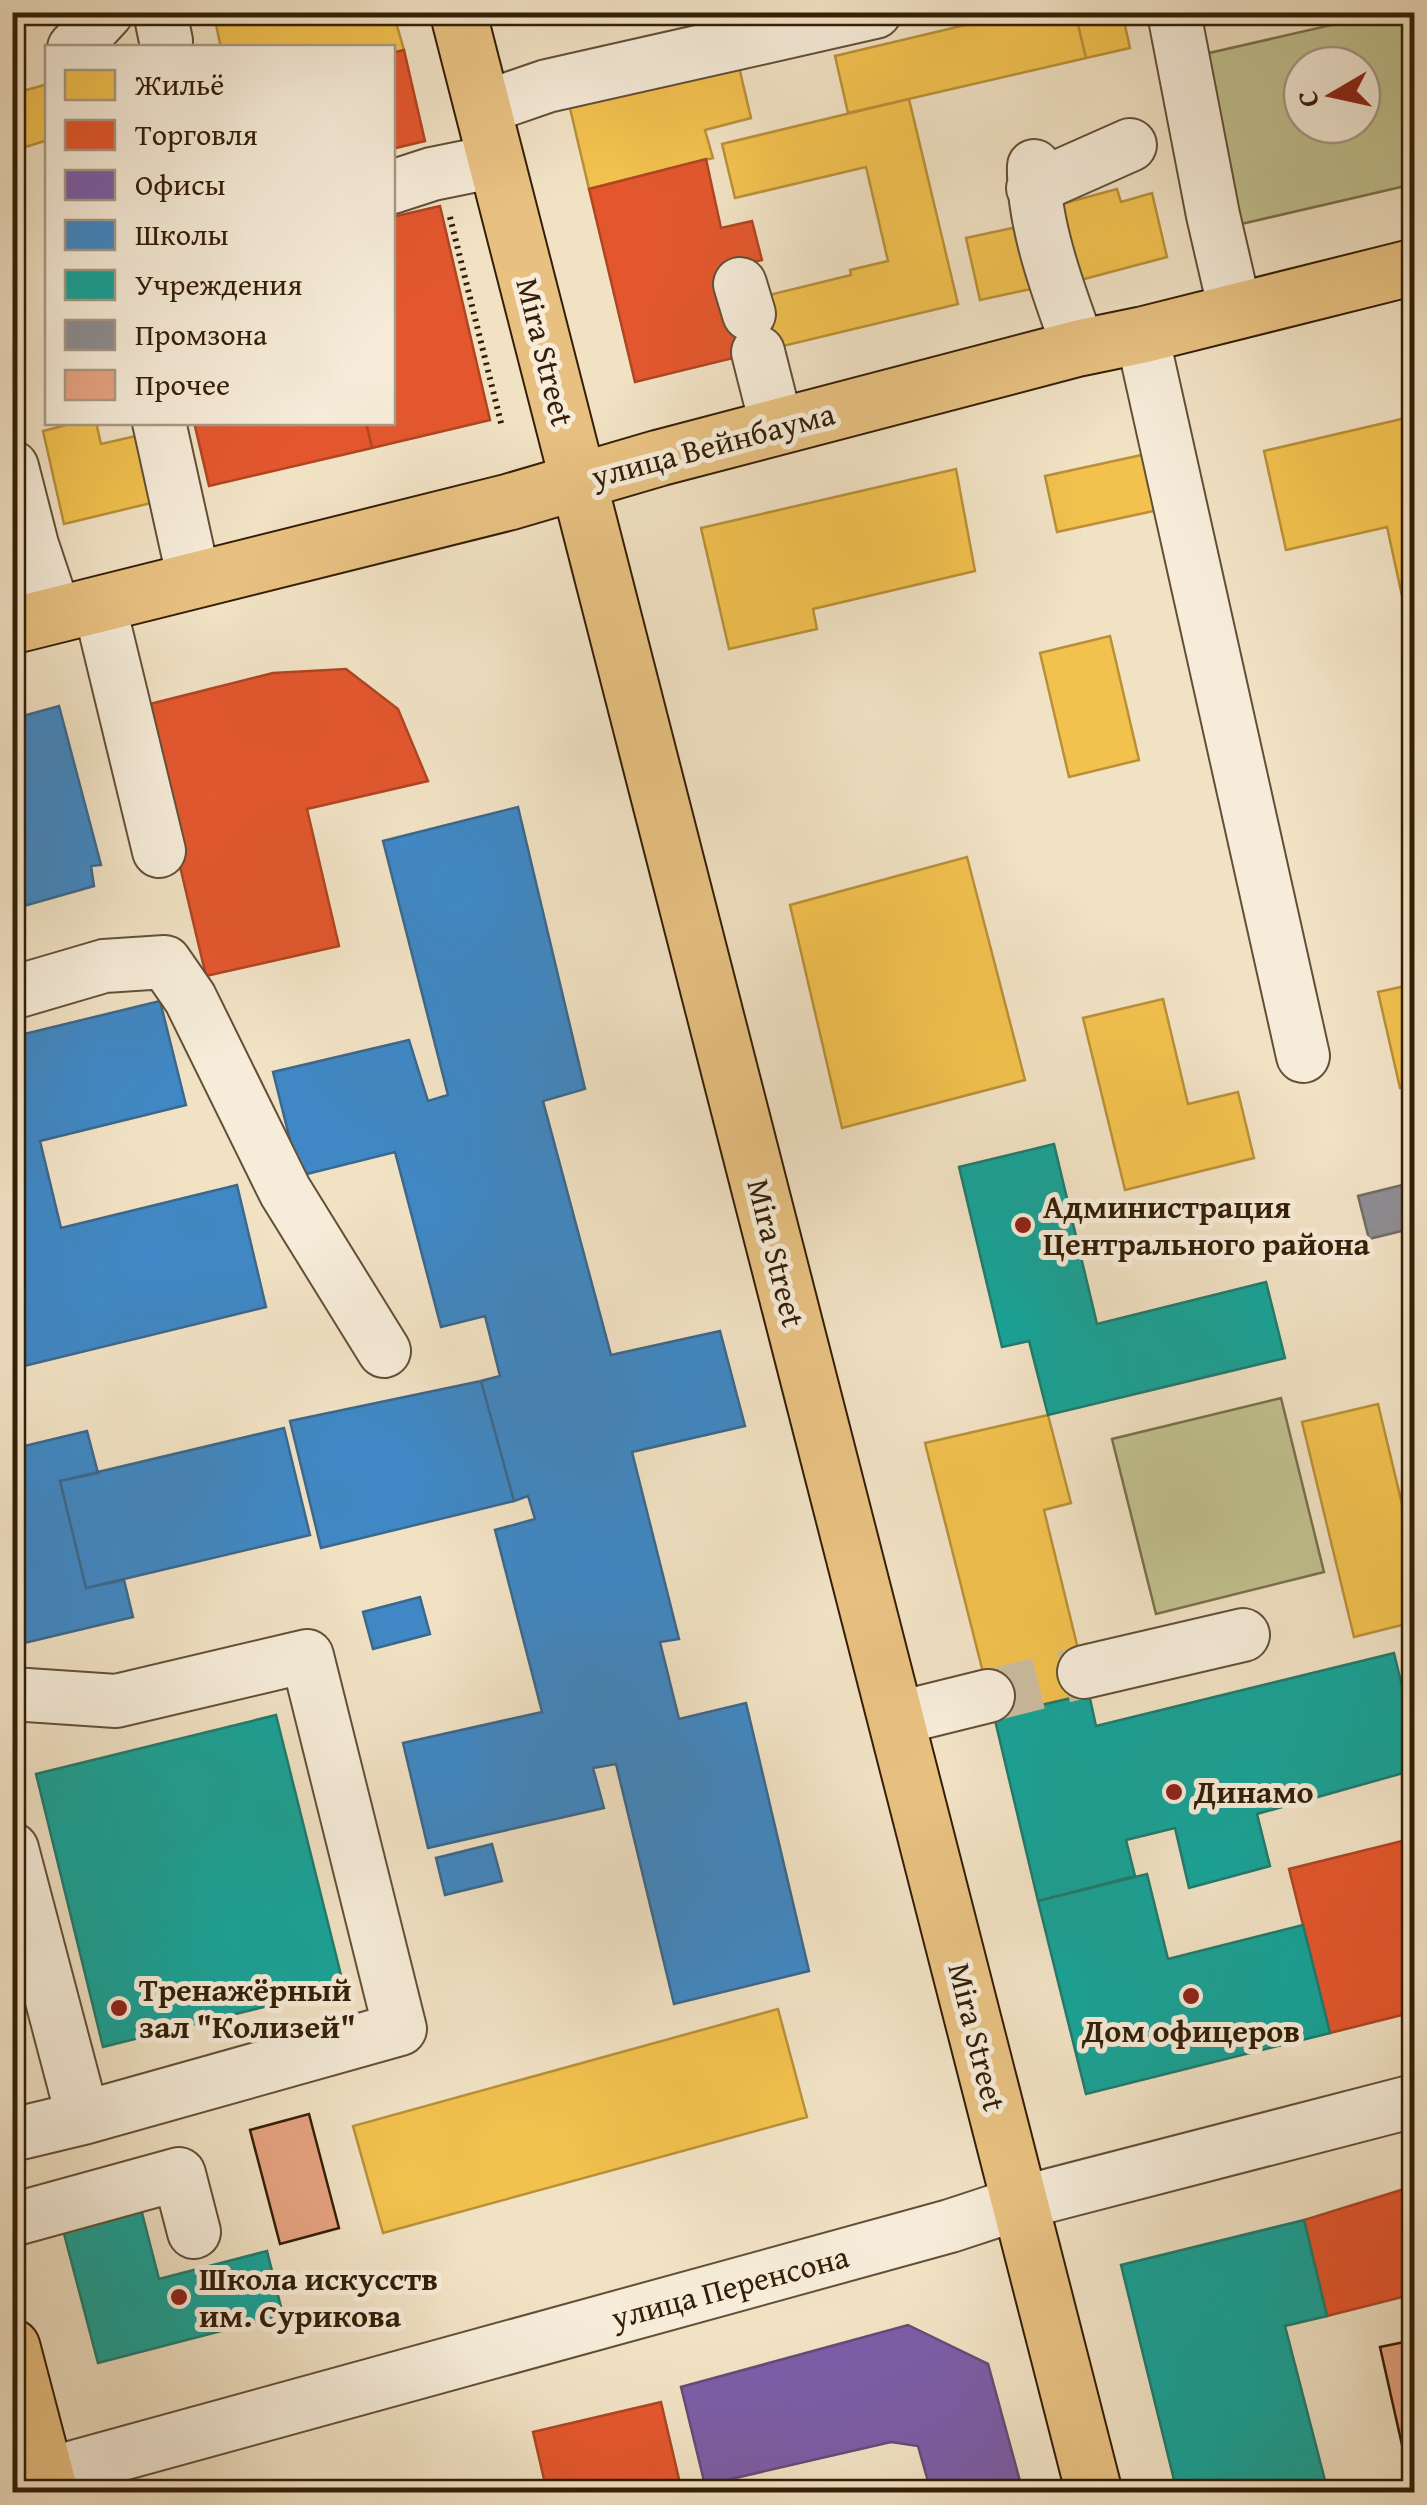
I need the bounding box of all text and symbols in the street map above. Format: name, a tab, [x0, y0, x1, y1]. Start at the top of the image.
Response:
legend	[45, 45, 395, 425]
north arrow	[1282, 45, 1382, 145]
text: Жильё	[134, 62, 224, 106]
text: С	[1285, 88, 1328, 110]
text: Торговля	[135, 112, 258, 156]
text: Офисы	[135, 162, 225, 206]
text: Школы	[135, 212, 229, 256]
text: Учреждения	[135, 262, 302, 306]
street label: Mira Street	[504, 273, 587, 431]
text: Промзона	[135, 312, 268, 356]
text: Прочее	[135, 362, 230, 406]
street label: улица Вейнбаума	[585, 389, 841, 500]
street label: Mira Street	[735, 1174, 818, 1332]
place label: Администрация Центрального района	[1043, 1183, 1371, 1267]
marker: Администрация Центрального района	[1012, 1214, 1034, 1236]
place label: Динамо	[1193, 1768, 1314, 1815]
marker: Динамо	[1163, 1781, 1185, 1803]
street label: Mira Street	[936, 1958, 1019, 2116]
place label: Тренажёрный зал "Колизей"	[139, 1966, 356, 2050]
marker: Дом офицеров	[1180, 1985, 1202, 2007]
marker: Тренажёрный зал "Колизей"	[108, 1997, 130, 2019]
place label: Дом офицеров	[1081, 2007, 1300, 2054]
street label: улица Перенсона	[605, 2232, 855, 2341]
place label: Школа искусств им. Сурикова	[199, 2255, 438, 2339]
marker: Школа искусств им. Сурикова	[168, 2286, 190, 2308]

